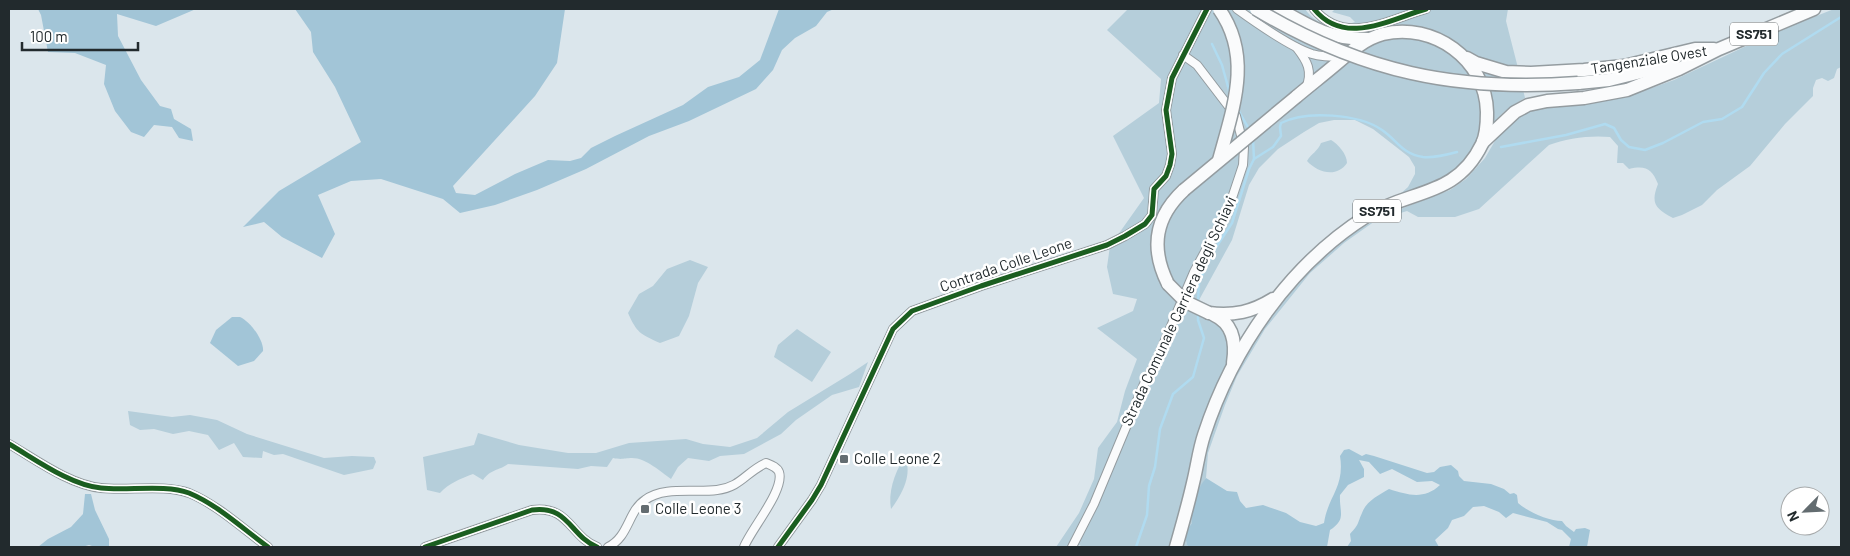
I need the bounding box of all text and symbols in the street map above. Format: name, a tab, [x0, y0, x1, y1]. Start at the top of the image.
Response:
scale bar	[22, 20, 139, 52]
road number: SS751	[1730, 22, 1778, 46]
text: 100 m	[30, 27, 68, 45]
street label: Tangenziale Ovest	[1589, 41, 1708, 77]
street label: Strada Comunale Carriera degli Schiavi	[1117, 193, 1239, 428]
road number: SS751	[1353, 200, 1401, 222]
street label: Contrada Colle Leone	[937, 233, 1074, 295]
place label: Colle Leone 2	[854, 449, 941, 467]
marker: Colle Leone 2	[838, 453, 850, 465]
north arrow	[1780, 486, 1830, 536]
place label: Colle Leone 3	[655, 499, 742, 517]
marker: Colle Leone 3	[639, 503, 651, 515]
text: N	[1783, 509, 1802, 524]

